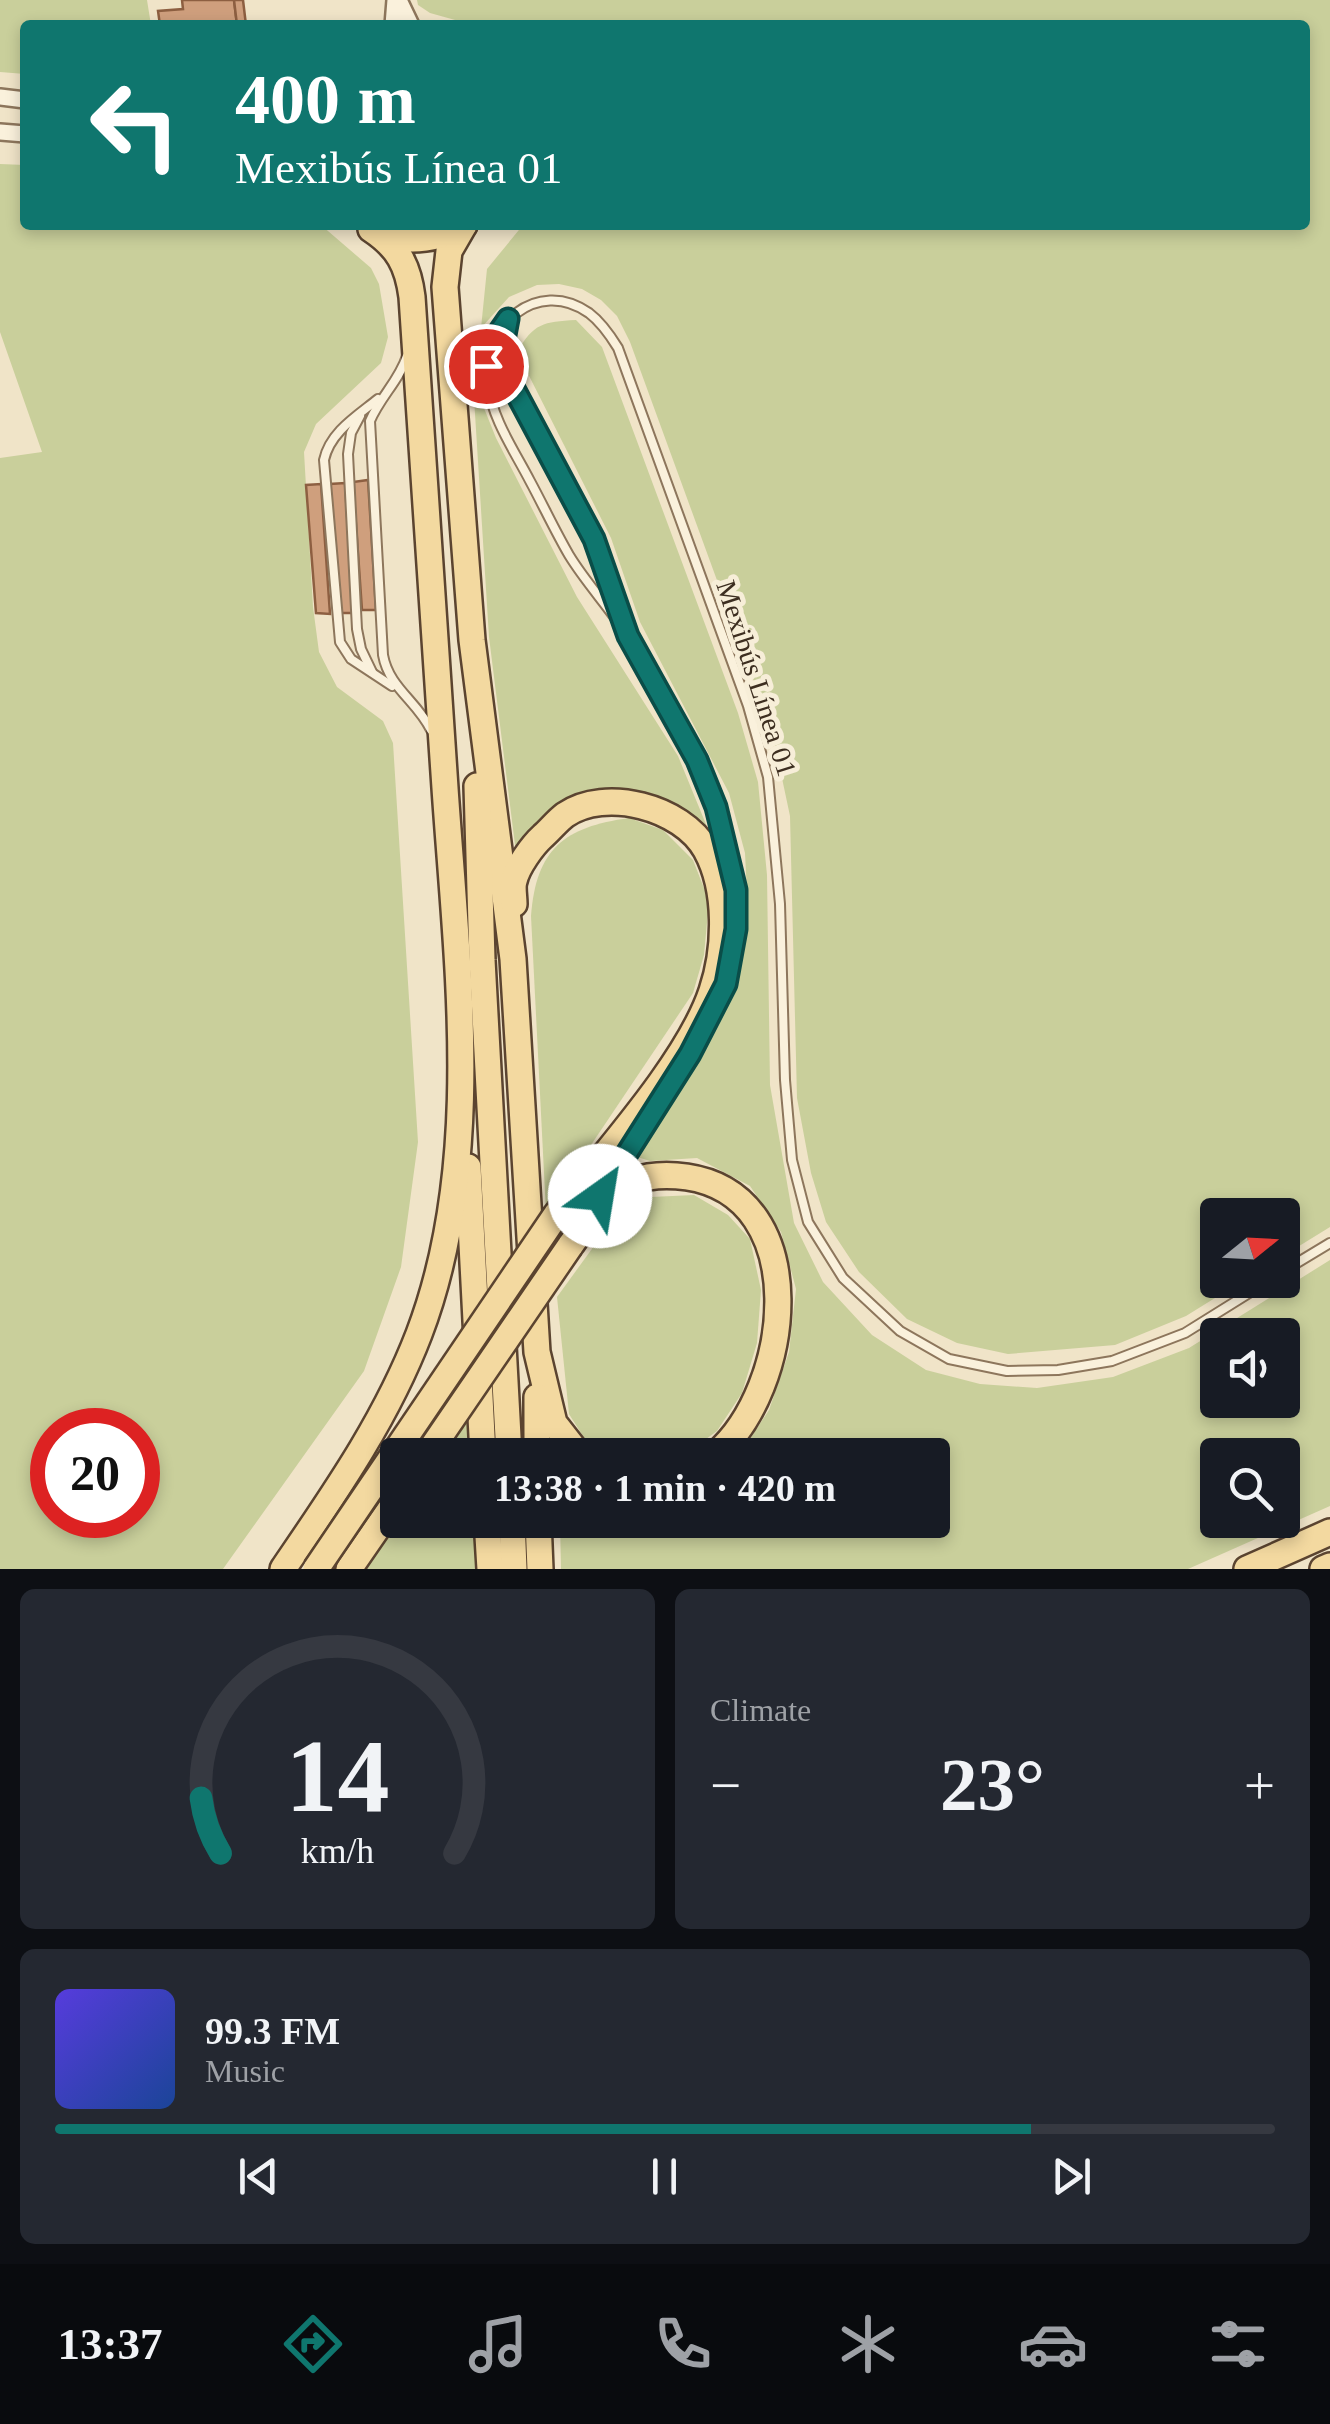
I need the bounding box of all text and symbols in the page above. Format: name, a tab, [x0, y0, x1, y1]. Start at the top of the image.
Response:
icon: left	[70, 60, 200, 190]
text: 400 m	[235, 61, 416, 138]
text: Mexibús Línea 01	[235, 143, 562, 193]
pin	[444, 324, 529, 409]
icon: arrive	[459, 339, 514, 394]
street label: Mexibús Línea 01	[710, 576, 803, 780]
position arrow	[548, 1144, 652, 1248]
north arrow	[1200, 1198, 1300, 1298]
map controls	[1200, 1198, 1300, 1538]
button: sound	[1200, 1318, 1300, 1418]
speed limit sign: 20	[30, 1408, 160, 1538]
button: search	[1200, 1438, 1300, 1538]
text: 13:38 · 1 min · 420 m	[494, 1467, 836, 1509]
text: Climate	[710, 1692, 811, 1728]
text: 14	[286, 1718, 390, 1833]
text: 23°	[940, 1743, 1045, 1826]
text: −	[710, 1755, 741, 1816]
text: +	[1244, 1755, 1275, 1816]
text: km/h	[301, 1831, 374, 1871]
text: 99.3 FM	[205, 2010, 340, 2052]
text: Music	[205, 2053, 285, 2089]
icon: previous	[231, 2149, 286, 2204]
icon: pause	[637, 2149, 692, 2204]
icon: next	[1044, 2149, 1099, 2204]
icon: directions	[278, 2309, 348, 2379]
icon: music	[463, 2309, 533, 2379]
icon: phone	[648, 2309, 718, 2379]
icon: climate	[833, 2309, 903, 2379]
icon: car	[1018, 2309, 1088, 2379]
icon: filters	[1203, 2309, 1273, 2379]
text: 13:37	[58, 2319, 163, 2369]

